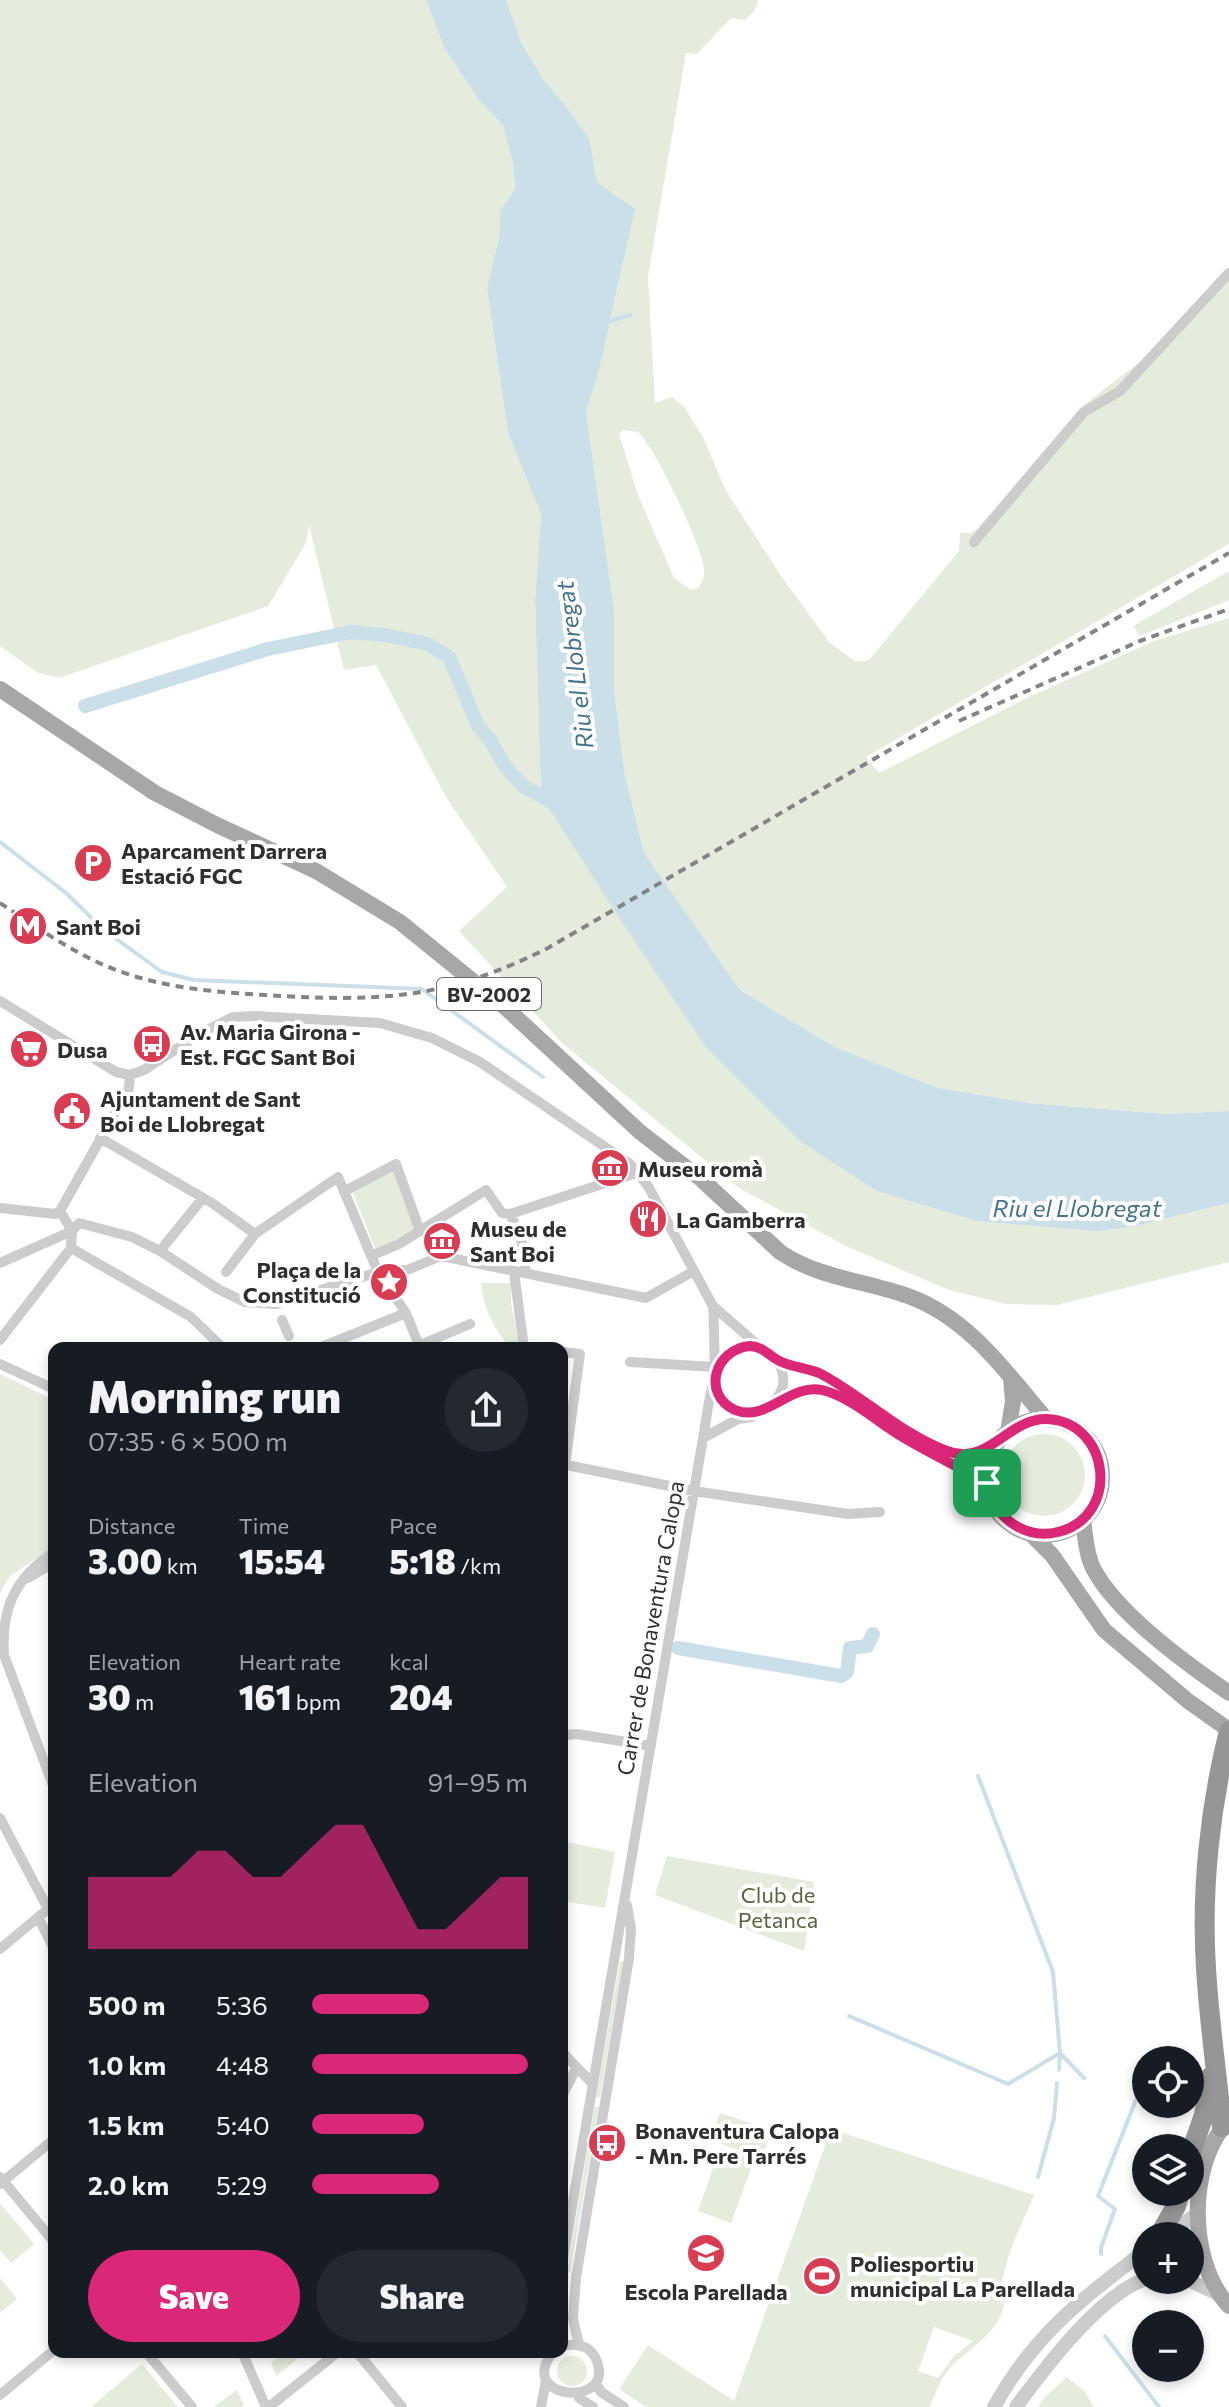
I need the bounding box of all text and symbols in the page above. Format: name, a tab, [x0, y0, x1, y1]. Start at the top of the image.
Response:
water label: Riu el Llobregat	[549, 578, 599, 751]
place label: Aparcament Darrera Estació FGC	[121, 837, 327, 889]
parking icon: Aparcament Darrera Estació FGC	[72, 842, 114, 884]
metro station icon: Sant Boi	[7, 905, 49, 947]
place label: Sant Boi	[56, 913, 141, 940]
road number: BV-2002	[437, 978, 541, 1010]
place label: Av. Maria Girona - Est. FGC Sant Boi	[180, 1018, 361, 1070]
bus stop icon: Av. Maria Girona - Est. FGC Sant Boi	[131, 1023, 173, 1065]
supermarket icon: Dusa	[8, 1028, 50, 1070]
place label: Dusa	[57, 1036, 108, 1063]
place label: Ajuntament de Sant Boi de Llobregat	[100, 1085, 301, 1137]
public building icon: Ajuntament de Sant Boi de Llobregat	[51, 1090, 93, 1132]
museum icon: Museu romà	[589, 1147, 631, 1189]
place label: Museu romà	[638, 1155, 763, 1182]
water label: Riu el Llobregat	[992, 1193, 1163, 1222]
restaurant icon: La Gamberra	[627, 1198, 669, 1240]
place label: La Gamberra	[676, 1206, 806, 1233]
place label: Museu de Sant Boi	[470, 1215, 567, 1267]
museum icon: Museu de Sant Boi	[421, 1220, 463, 1262]
place label: Plaça de la Constitució	[243, 1256, 361, 1308]
place icon: Plaça de la Constitució	[368, 1261, 410, 1303]
text: Morning run	[88, 1368, 341, 1422]
button: share	[444, 1368, 528, 1452]
text: 07:35 · 6 × 500 m	[88, 1425, 288, 1456]
pin	[953, 1449, 1021, 1517]
icon: arrive	[965, 1461, 1009, 1505]
street label: Carrer de Bonaventura Calopa	[611, 1479, 689, 1777]
text: Distance	[88, 1512, 175, 1539]
text: Time	[239, 1512, 289, 1539]
text: Pace	[389, 1512, 437, 1539]
text: 3.00	[88, 1539, 162, 1581]
text: 15:54	[239, 1539, 325, 1581]
text: 5:18	[389, 1539, 456, 1581]
text: km	[162, 1552, 198, 1579]
text: /km	[456, 1552, 501, 1579]
text: Elevation	[88, 1648, 181, 1675]
text: Heart rate	[239, 1648, 341, 1675]
text: kcal	[389, 1648, 429, 1675]
text: 30	[88, 1675, 131, 1717]
text: 161	[239, 1675, 292, 1717]
text: 204	[389, 1675, 453, 1717]
text: m	[131, 1688, 154, 1715]
text: bpm	[292, 1688, 341, 1715]
text: Elevation	[88, 1766, 198, 1797]
text: 91–95 m	[427, 1766, 528, 1797]
park label: Club de Petanca	[738, 1881, 818, 1933]
text: 500 m	[88, 1989, 165, 2020]
text: 5:36	[216, 1989, 268, 2020]
map controls	[1132, 2046, 1204, 2382]
button: locate	[1132, 2046, 1204, 2118]
text: 1.0 km	[88, 2049, 166, 2080]
text: 4:48	[216, 2049, 269, 2080]
text: 1.5 km	[88, 2109, 164, 2140]
text: 5:40	[216, 2109, 270, 2140]
place label: Bonaventura Calopa - Mn. Pere Tarrés	[635, 2117, 839, 2169]
bus stop icon: Bonaventura Calopa - Mn. Pere Tarrés	[586, 2122, 628, 2164]
button: layers	[1132, 2134, 1204, 2206]
text: 2.0 km	[88, 2169, 169, 2200]
text: 5:29	[216, 2169, 267, 2200]
button: +	[1132, 2222, 1204, 2294]
school or university icon: Escola Parellada	[685, 2232, 727, 2274]
button: Save	[88, 2250, 300, 2342]
button: Share	[316, 2250, 528, 2342]
place label: Poliesportiu municipal La Parellada	[850, 2250, 1075, 2302]
sports icon: Poliesportiu municipal La Parellada	[801, 2255, 843, 2297]
place label: Escola Parellada	[624, 2278, 788, 2305]
button: −	[1132, 2310, 1204, 2382]

